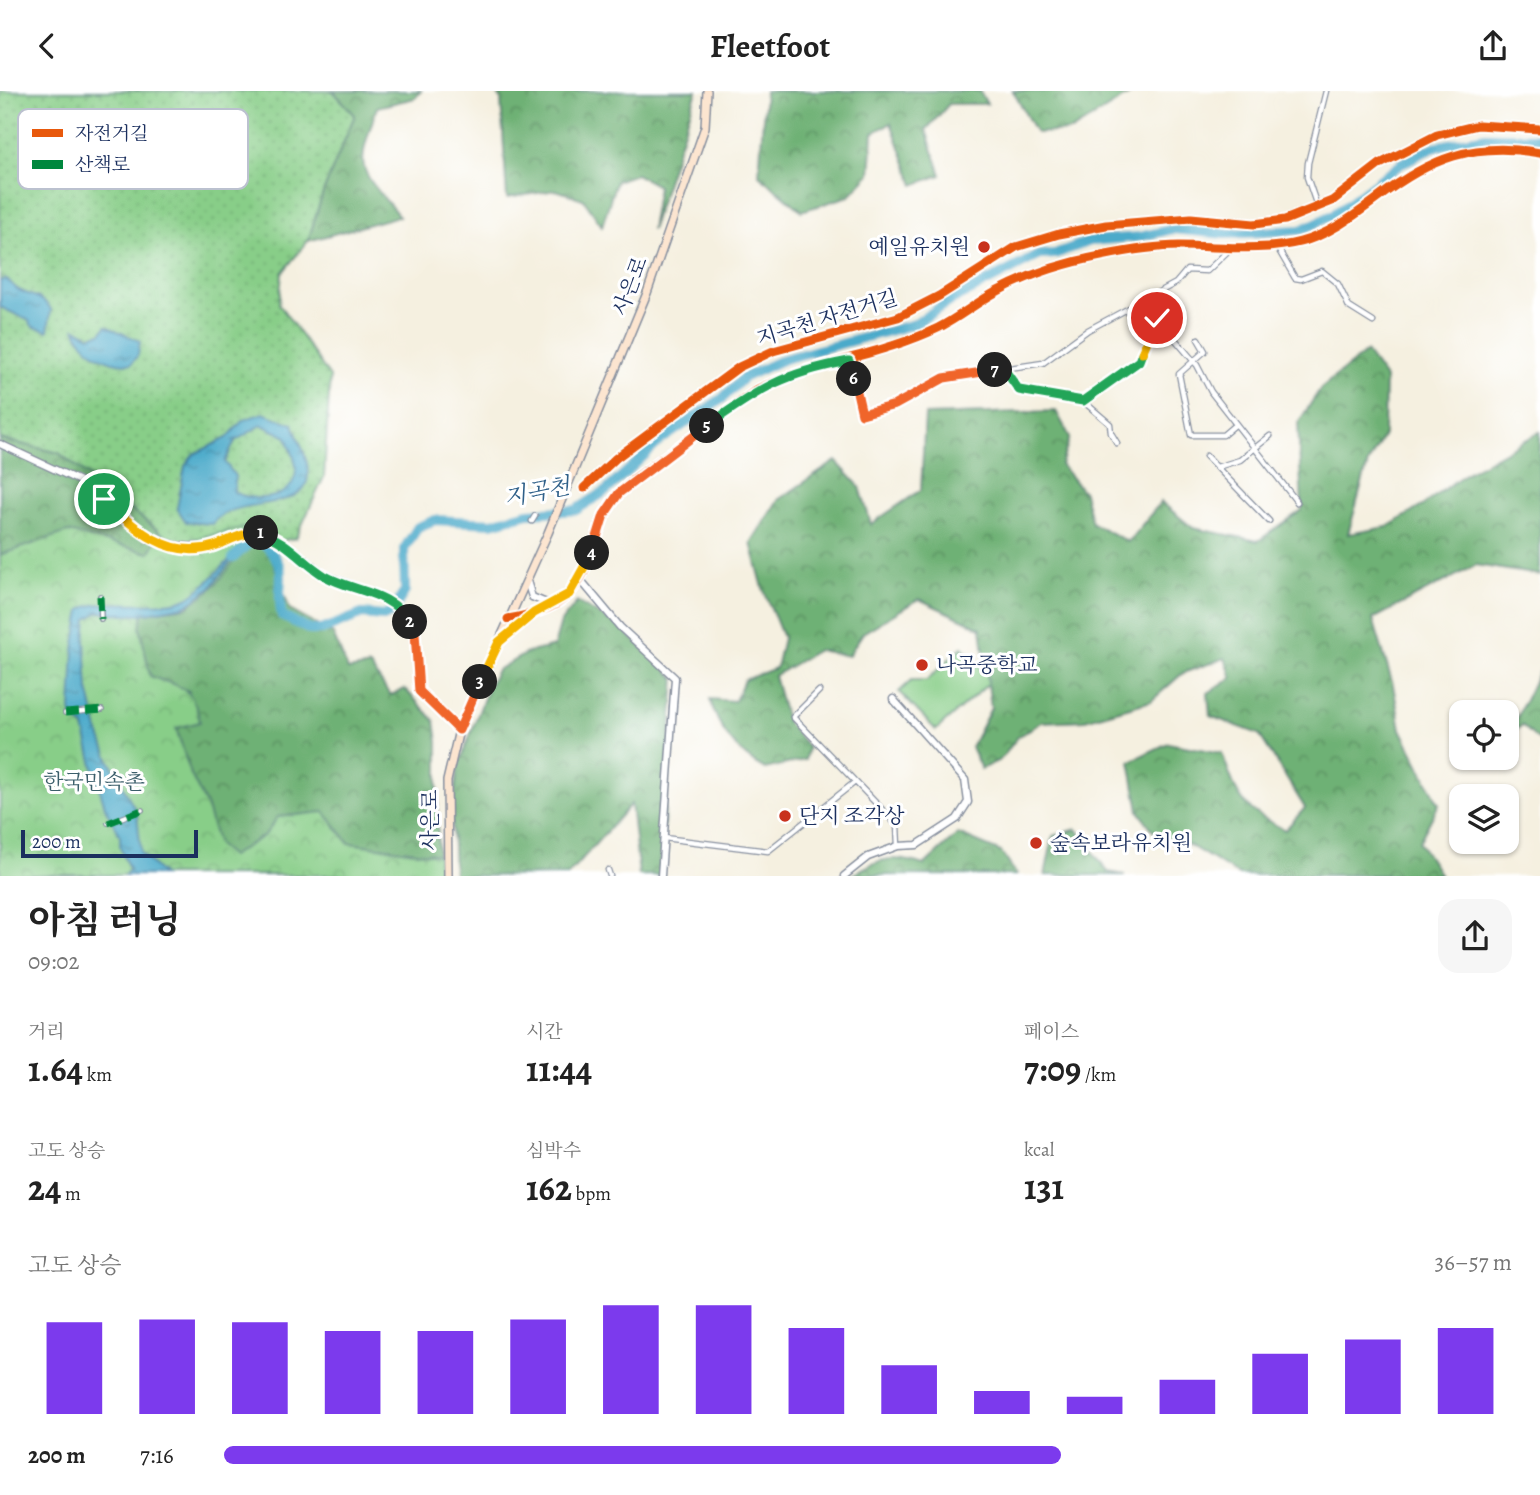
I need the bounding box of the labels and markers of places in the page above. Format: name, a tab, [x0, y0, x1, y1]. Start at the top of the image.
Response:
place label: 예일유치원	[869, 233, 970, 261]
marker: 예일유치원	[976, 239, 992, 255]
pin	[1127, 288, 1187, 348]
pin: 7	[978, 353, 1012, 387]
pin: 6	[836, 361, 872, 397]
pin: 5	[690, 409, 724, 443]
pin	[74, 469, 134, 529]
pin: 1	[244, 515, 278, 551]
pin: 4	[574, 535, 610, 571]
pin: 2	[392, 605, 428, 639]
place label: 나곡중학교	[936, 651, 1037, 679]
marker: 나곡중학교	[914, 657, 930, 673]
pin: 3	[462, 665, 498, 699]
place label: 단지 조각상	[799, 802, 905, 830]
marker: 단지 조각상	[777, 808, 793, 824]
place label: 숲속보라유치원	[1050, 829, 1192, 857]
marker: 숲속보라유치원	[1028, 835, 1044, 851]

